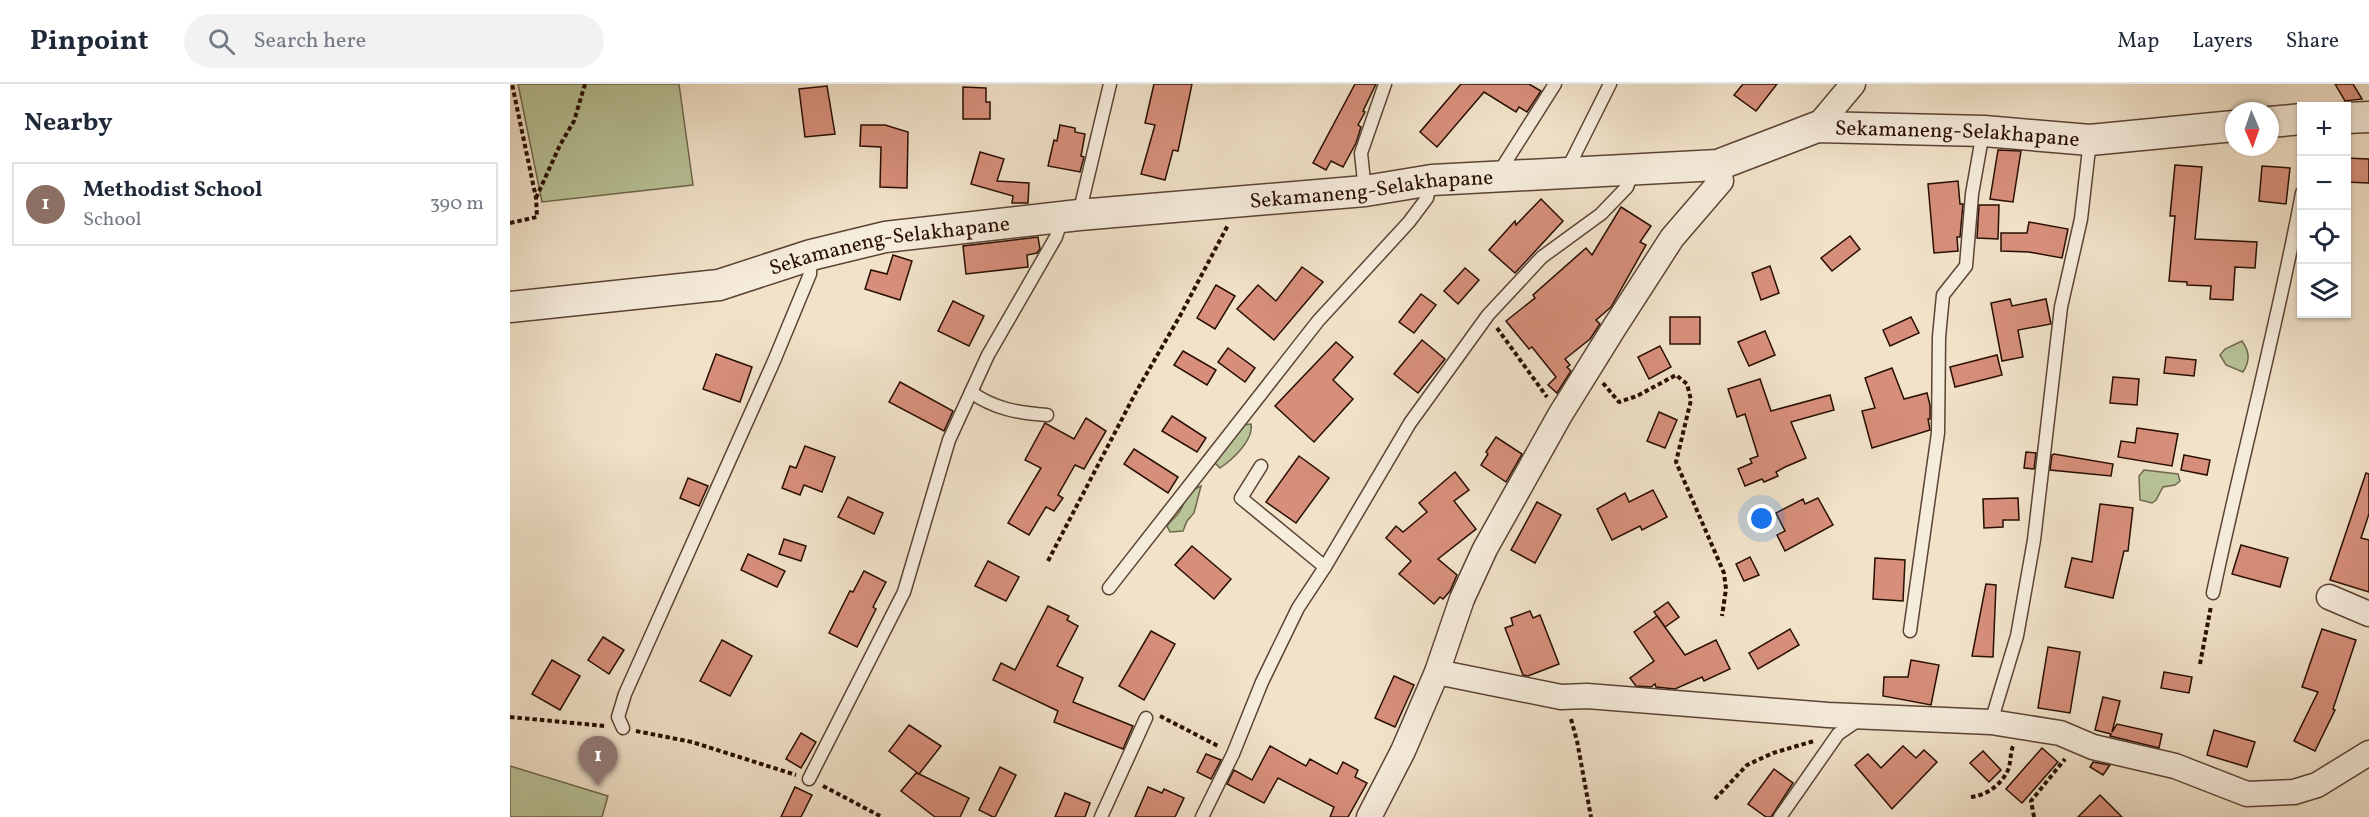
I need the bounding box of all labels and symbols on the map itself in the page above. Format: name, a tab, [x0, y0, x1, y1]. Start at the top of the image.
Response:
north arrow	[2225, 102, 2279, 156]
street label: Sekamaneng-Selakhapane	[1834, 114, 2081, 155]
street label: Sekamaneng-Selakhapane	[1249, 164, 1494, 217]
street label: Sekamaneng-Selakhapane	[766, 210, 1011, 284]
your location	[1747, 504, 1776, 533]
pin: 1	[578, 736, 617, 786]

